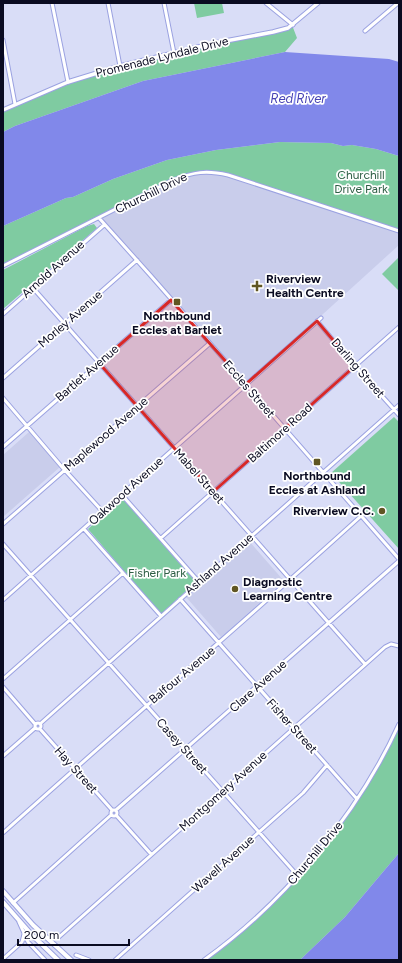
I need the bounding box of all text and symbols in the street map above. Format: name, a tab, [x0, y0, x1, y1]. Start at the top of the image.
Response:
street label: Promenade Lyndale Drive	[94, 34, 230, 80]
water label: Red River	[270, 91, 326, 106]
park label: Churchill Drive Park	[334, 168, 388, 196]
street label: Churchill Drive	[113, 169, 190, 216]
street label: Arnold Avenue	[19, 237, 87, 301]
place label: Riverview Health Centre	[266, 272, 344, 300]
marker: Riverview Health Centre	[251, 280, 263, 292]
street label: Morley Avenue	[35, 287, 105, 351]
marker: Northbound Eccles at Bartlet	[172, 297, 182, 307]
place label: Northbound Eccles at Bartlet	[132, 309, 222, 337]
street label: Darling Street	[328, 335, 388, 401]
street label: Bartlet Avenue	[52, 341, 122, 404]
street label: Eccles Street	[220, 357, 278, 421]
street label: Maplewood Avenue	[61, 394, 151, 474]
street label: Baltimore Road	[245, 400, 315, 466]
street label: Mabel Street	[171, 446, 228, 507]
street label: Oakwood Avenue	[86, 454, 166, 528]
marker: Northbound Eccles at Ashland	[312, 457, 322, 467]
place label: Northbound Eccles at Ashland	[269, 469, 365, 497]
place label: Riverview C.C.	[293, 504, 374, 518]
marker: Riverview C.C.	[377, 506, 387, 516]
street label: Ashland Avenue	[182, 530, 257, 598]
park label: Fisher Park	[128, 566, 186, 580]
place label: Diagnostic Learning Centre	[243, 575, 332, 603]
marker: Diagnostic Learning Centre	[230, 584, 240, 594]
street label: Balfour Avenue	[146, 643, 218, 707]
street label: Clare Avenue	[227, 657, 290, 715]
street label: Fisher Street	[264, 696, 321, 757]
street label: Casey Street	[153, 715, 211, 777]
street label: Hay Street	[51, 744, 101, 797]
street label: Montgomery Avenue	[176, 748, 270, 834]
street label: Churchill Drive	[285, 818, 346, 887]
street label: Wavell Avenue	[189, 832, 257, 895]
scale bar	[18, 921, 129, 947]
text: 200 m	[24, 928, 59, 942]

